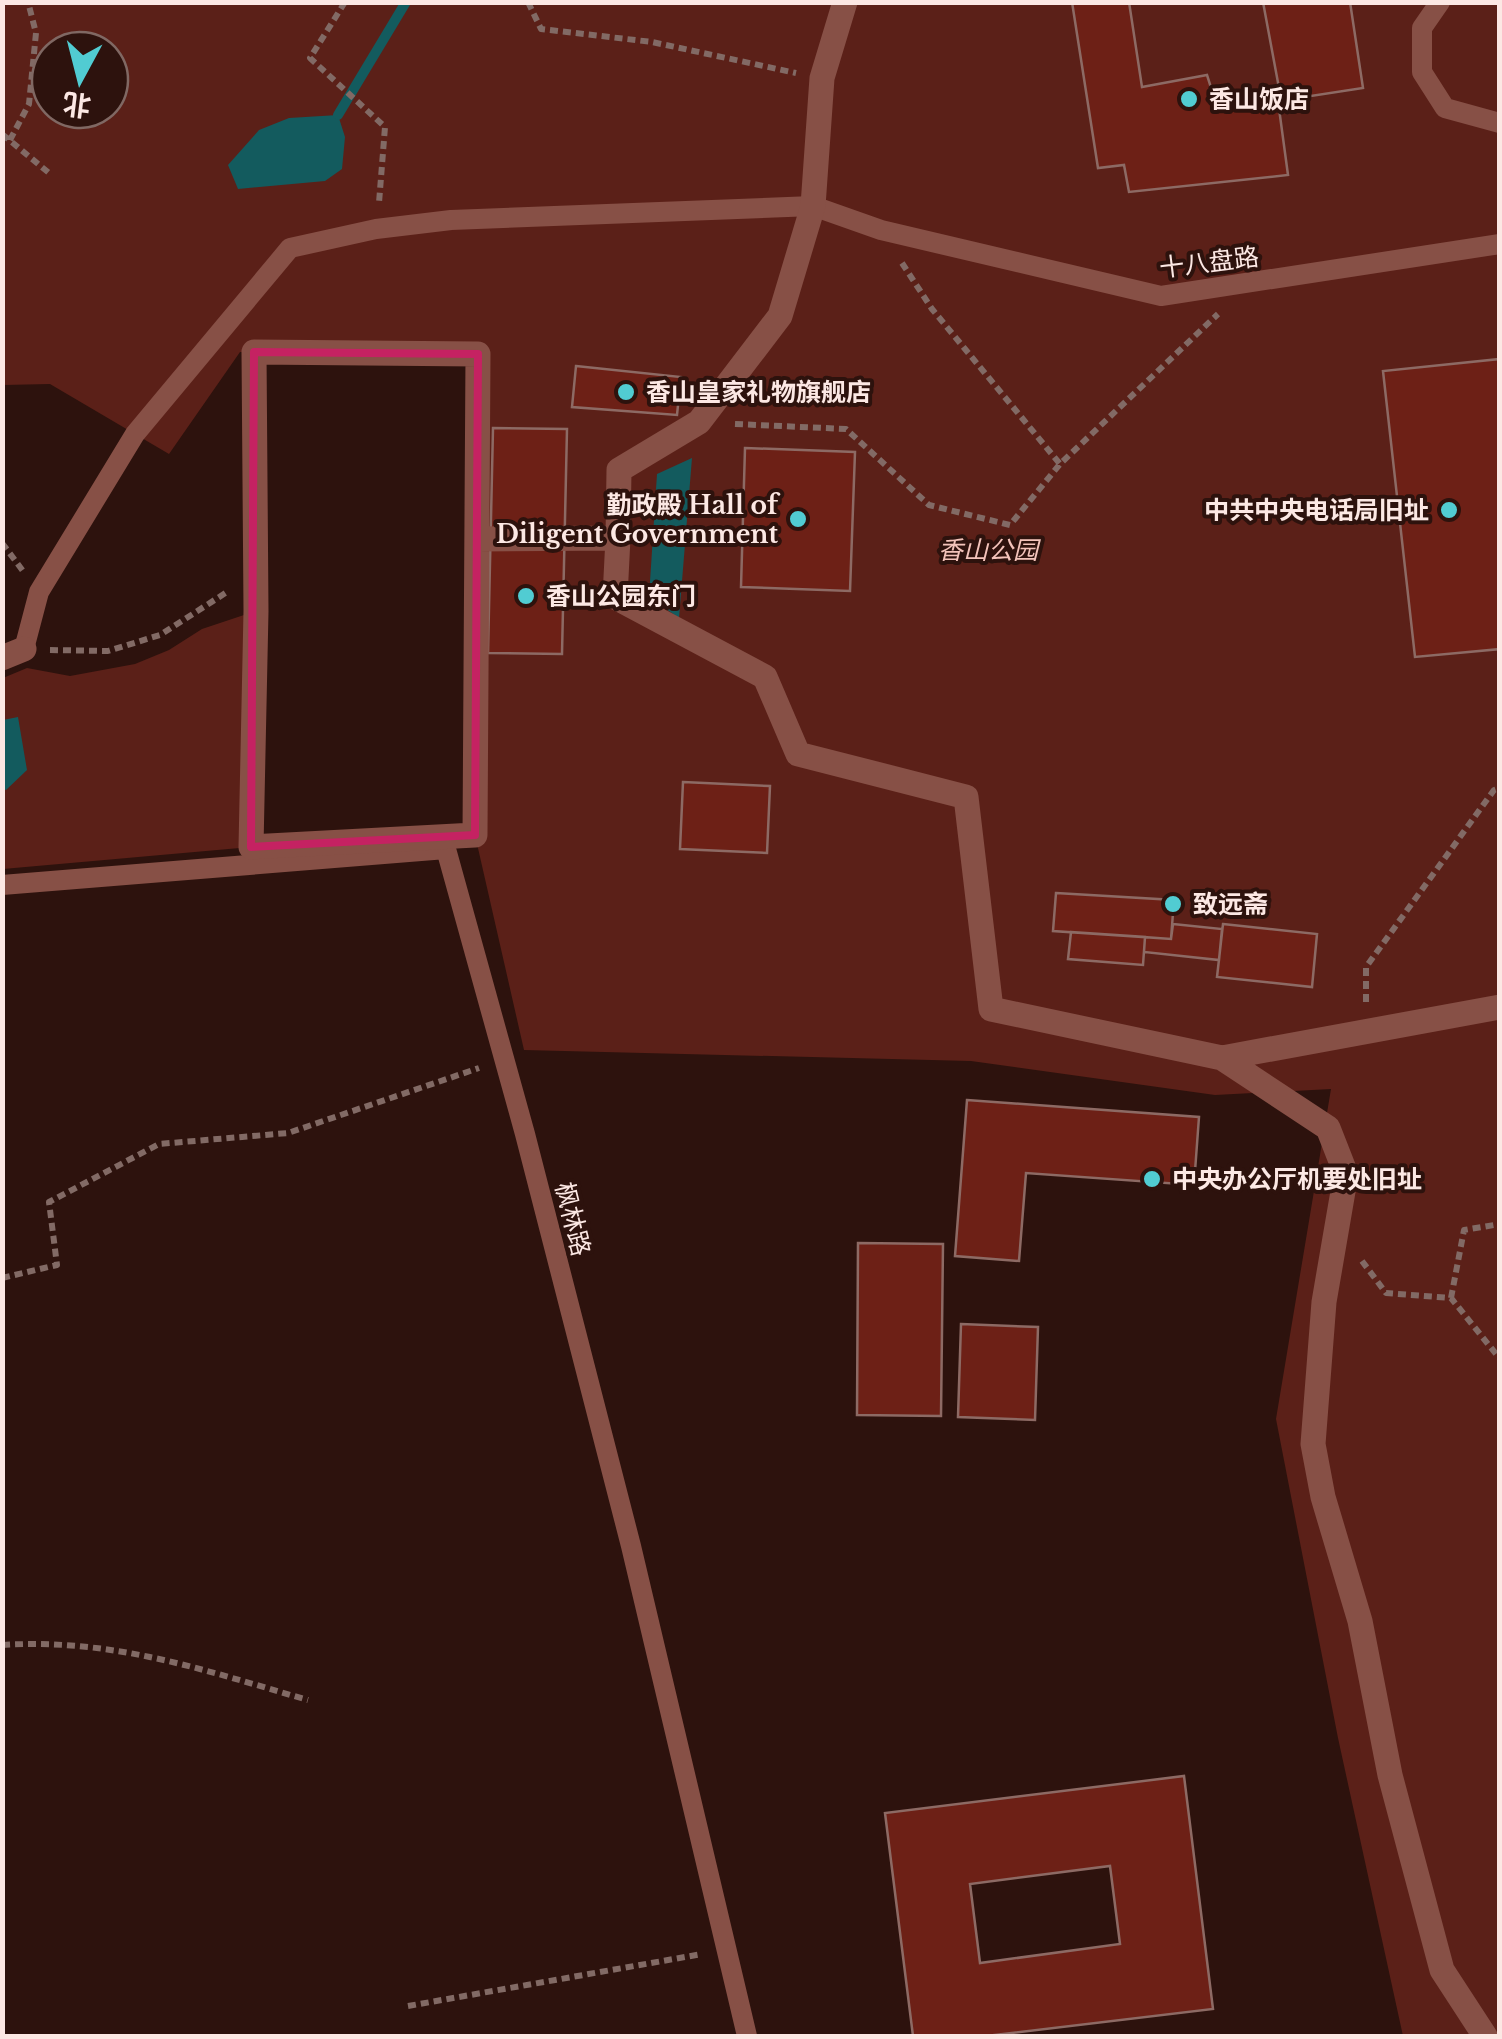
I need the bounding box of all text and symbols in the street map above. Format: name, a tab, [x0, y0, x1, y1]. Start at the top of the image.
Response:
north arrow	[30, 30, 130, 130]
place label: 香山饭店	[1209, 84, 1309, 115]
text: 北	[61, 85, 93, 123]
marker: 香山饭店	[1178, 88, 1200, 110]
street label: 十八盘路	[1158, 241, 1261, 284]
place label: 香山皇家礼物旗舰店	[646, 377, 871, 408]
marker: 香山皇家礼物旗舰店	[615, 381, 637, 403]
place label: 勤政殿 Hall of Diligent Government	[496, 490, 781, 550]
place label: 中共中央电话局旧址	[1204, 495, 1429, 526]
marker: 中共中央电话局旧址	[1438, 499, 1460, 521]
marker: 勤政殿 Hall of Diligent Government	[787, 508, 809, 530]
park label: 香山公园	[938, 535, 1041, 566]
place label: 香山公园东门	[546, 581, 696, 612]
marker: 香山公园东门	[515, 585, 537, 607]
place label: 致远斋	[1193, 889, 1268, 920]
marker: 致远斋	[1162, 893, 1184, 915]
place label: 中央办公厅机要处旧址	[1172, 1164, 1422, 1195]
marker: 中央办公厅机要处旧址	[1141, 1168, 1163, 1190]
street label: 枫林路	[548, 1179, 597, 1259]

